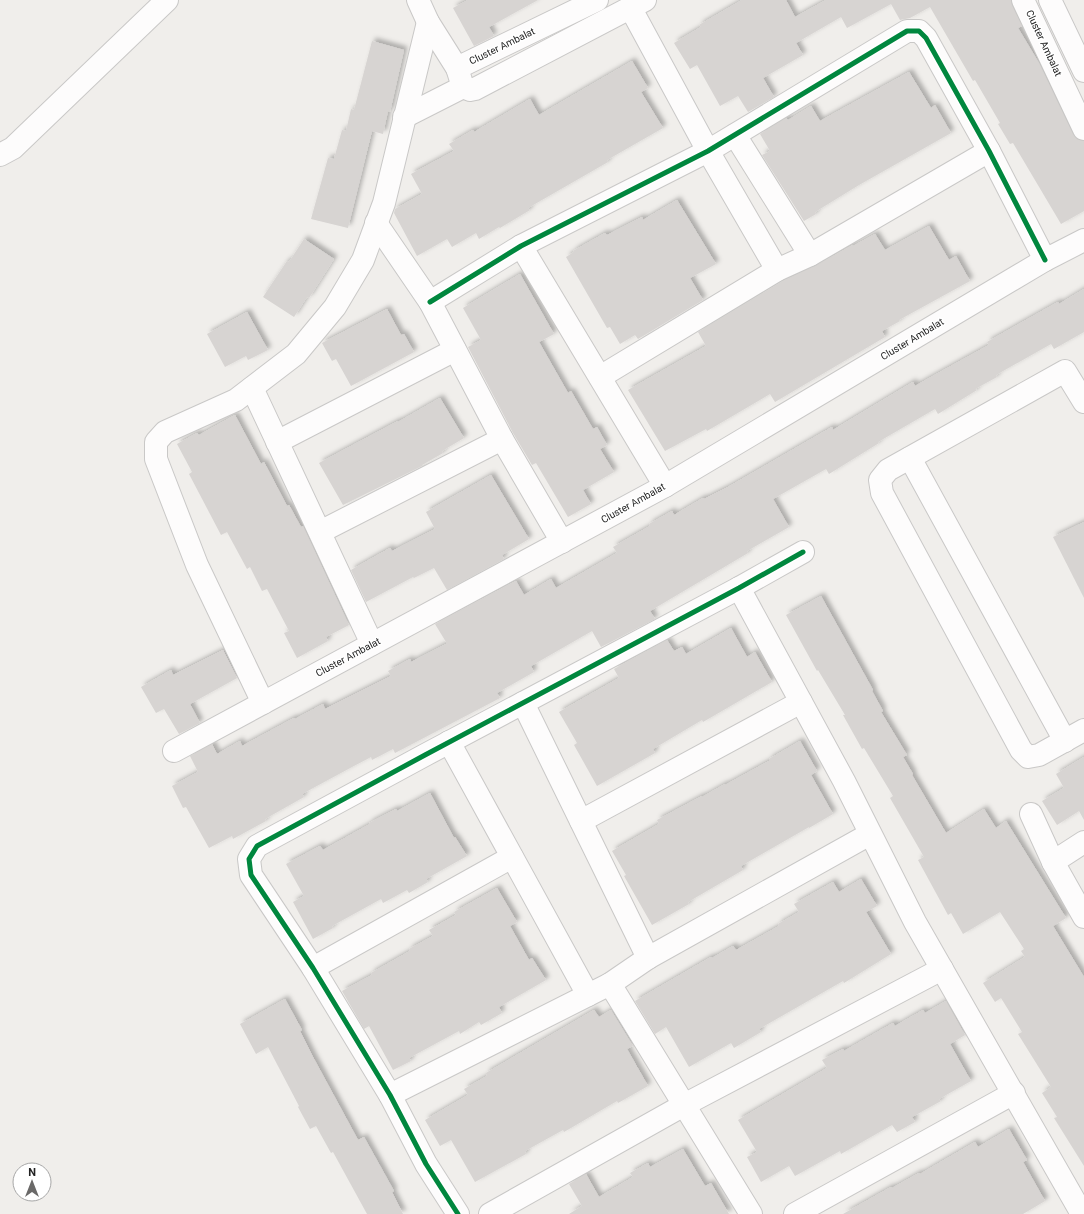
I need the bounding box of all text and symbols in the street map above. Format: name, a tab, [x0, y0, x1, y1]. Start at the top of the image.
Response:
street label: Cluster Ambalat	[1024, 8, 1064, 78]
street label: Cluster Ambalat	[467, 25, 537, 67]
street label: Cluster Ambalat	[878, 316, 946, 362]
street label: Cluster Ambalat	[599, 481, 667, 525]
street label: Cluster Ambalat	[314, 635, 382, 679]
north arrow	[12, 1162, 52, 1202]
text: N	[28, 1166, 36, 1179]

